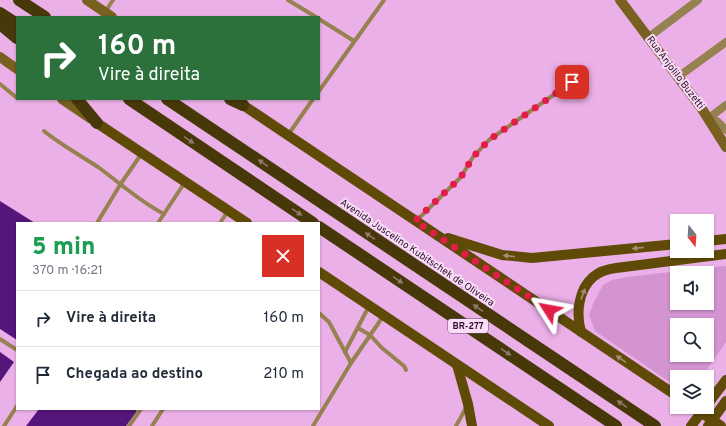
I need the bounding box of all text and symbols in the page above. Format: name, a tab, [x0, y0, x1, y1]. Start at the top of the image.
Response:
text: 160 m	[98, 29, 176, 65]
icon: right	[32, 32, 84, 84]
street label: Rua Anjolilo Buzetti	[643, 34, 707, 112]
text: Vire à direita	[98, 64, 200, 87]
pin	[555, 65, 589, 99]
icon: arrive	[561, 71, 583, 93]
one-way arrow	[184, 136, 195, 144]
one-way arrow	[257, 159, 268, 167]
street label: Avenida Juscelino Kubitschek de Oliveira	[337, 196, 497, 310]
one-way arrow	[292, 208, 303, 216]
north arrow	[670, 214, 714, 258]
map controls	[670, 214, 714, 414]
one-way arrow	[365, 232, 376, 240]
text: 5 min	[32, 233, 95, 263]
button: close	[262, 235, 304, 277]
one-way arrow	[632, 245, 644, 251]
one-way arrow	[503, 253, 515, 260]
text: 370 m · 16:21	[32, 263, 103, 279]
button: sound	[670, 266, 714, 310]
one-way arrow	[393, 276, 403, 284]
one-way arrow	[580, 287, 586, 299]
position arrow	[528, 289, 570, 331]
one-way arrow	[473, 304, 484, 312]
icon: right	[32, 308, 54, 330]
text: Vire à direita	[66, 309, 156, 328]
text: 160 m	[264, 309, 304, 328]
button: search	[670, 318, 714, 362]
road number: BR-277	[448, 319, 488, 333]
one-way arrow	[501, 348, 511, 356]
one-way arrow	[616, 355, 627, 363]
icon: arrive	[32, 364, 54, 386]
text: Chegada ao destino	[66, 365, 203, 384]
text: 210 m	[263, 365, 304, 384]
button: layers	[670, 370, 714, 414]
one-way arrow	[617, 400, 627, 408]

